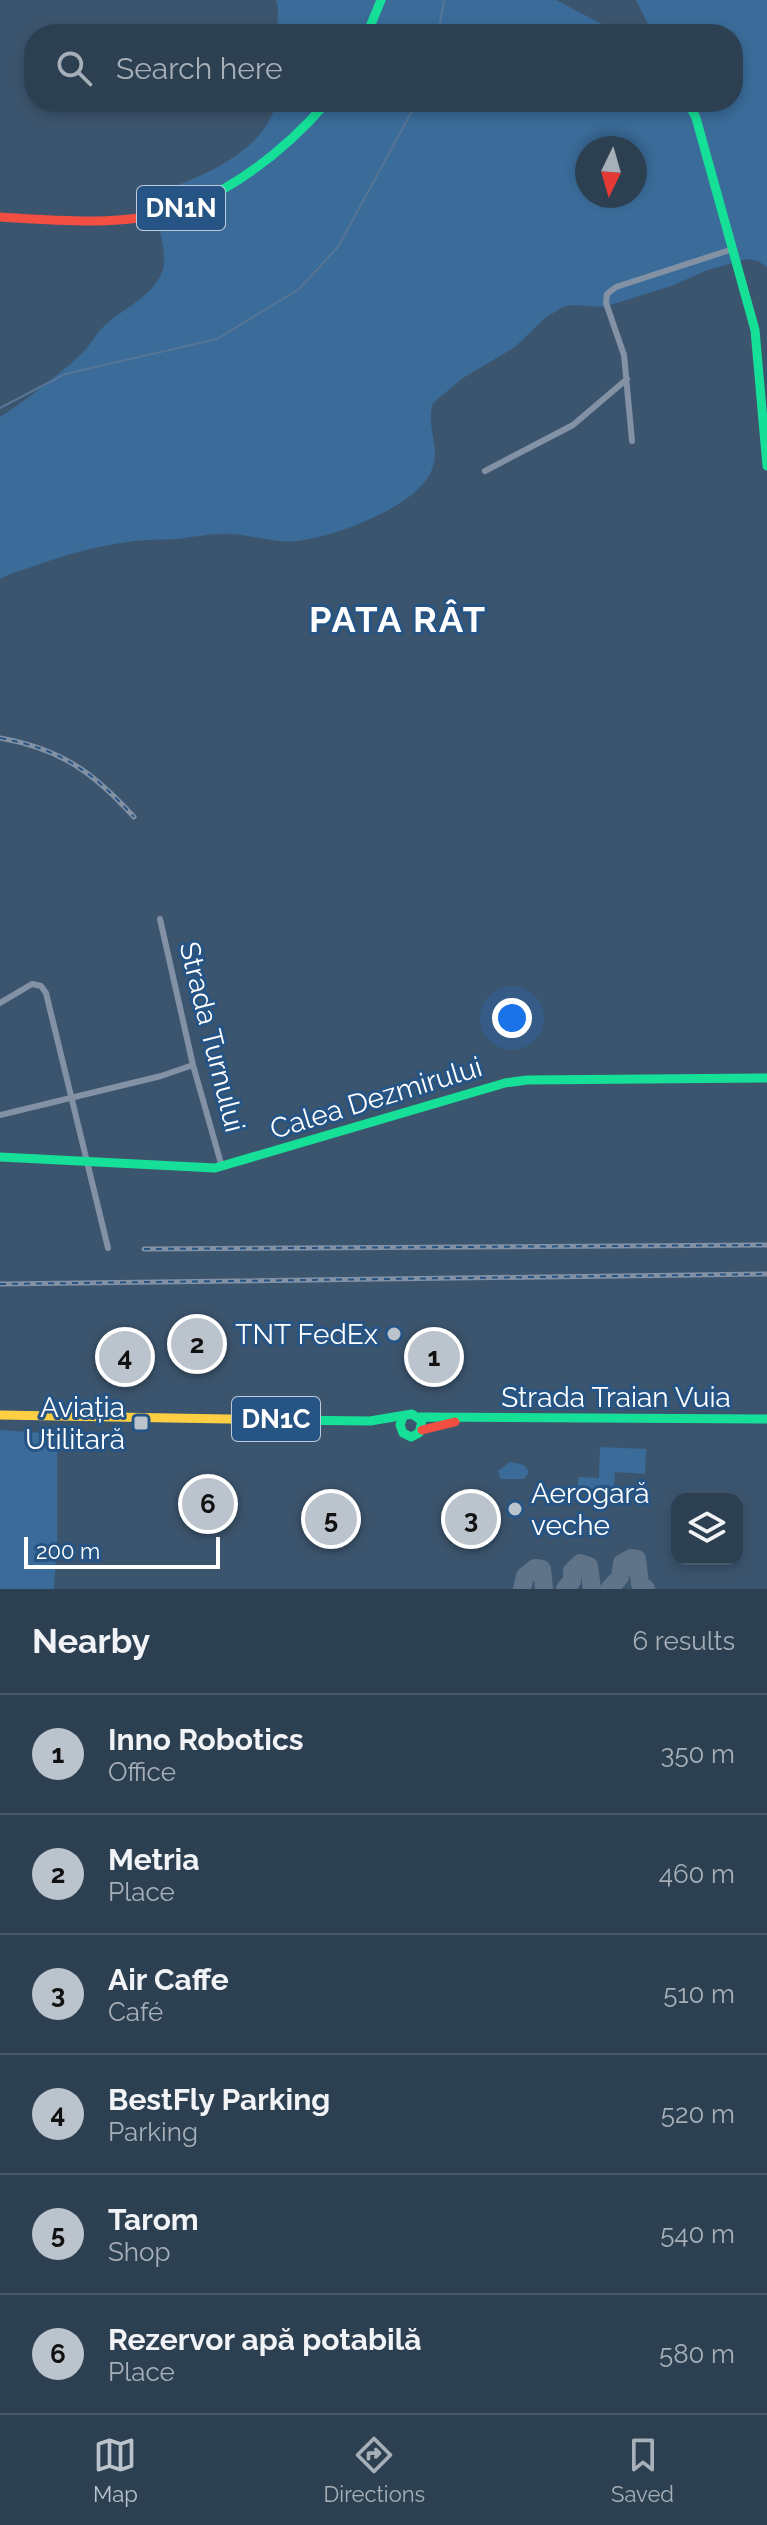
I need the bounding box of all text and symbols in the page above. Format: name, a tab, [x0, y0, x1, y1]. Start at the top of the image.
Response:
search box	[24, 24, 743, 112]
icon: search	[52, 46, 96, 90]
text: Search here	[116, 51, 283, 86]
north arrow	[575, 136, 647, 208]
road number: DN1N	[137, 186, 225, 230]
district label: PATA RÂT	[309, 598, 487, 640]
street label: Strada Turnului	[172, 939, 252, 1135]
your location	[492, 998, 532, 1038]
street label: Calea Dezmirului	[266, 1050, 486, 1146]
pin: 2	[171, 1314, 223, 1374]
place label: TNT FedEx	[235, 1318, 378, 1351]
marker: TNT FedEx	[385, 1325, 403, 1343]
pin: 4	[99, 1327, 151, 1387]
pin: 1	[408, 1327, 460, 1387]
street label: Strada Traian Vuia	[501, 1381, 731, 1414]
place label: Aviația Utilitară	[25, 1391, 125, 1456]
road number: DN1C	[232, 1397, 320, 1441]
marker: Aviația Utilitară	[132, 1414, 150, 1432]
pin: 6	[182, 1474, 234, 1534]
place label: Aerogară veche	[531, 1477, 650, 1542]
pin: 5	[305, 1489, 357, 1549]
pin: 3	[445, 1489, 497, 1549]
map controls	[671, 1493, 743, 1565]
button: layers	[671, 1493, 743, 1565]
marker: Aerogară veche	[506, 1500, 524, 1518]
scale bar	[24, 1533, 220, 1569]
text: 200 m	[36, 1538, 100, 1564]
text: Nearby	[32, 1621, 150, 1661]
text: 6 results	[632, 1626, 735, 1656]
text: Inno Robotics	[108, 1722, 304, 1757]
text: 1	[52, 1739, 64, 1769]
text: 350 m	[661, 1739, 735, 1769]
text: Office	[108, 1757, 176, 1787]
text: Metria	[108, 1842, 200, 1877]
text: 2	[51, 1859, 65, 1889]
text: 460 m	[659, 1859, 735, 1889]
text: Place	[108, 1877, 175, 1907]
text: Air Caffe	[108, 1962, 229, 1997]
text: 3	[51, 1979, 65, 2009]
text: 510 m	[663, 1979, 735, 2009]
text: Café	[108, 1997, 163, 2027]
text: BestFly Parking	[108, 2082, 330, 2117]
text: 4	[51, 2099, 65, 2129]
text: 520 m	[661, 2099, 735, 2129]
text: Parking	[108, 2117, 198, 2147]
text: Tarom	[108, 2202, 199, 2237]
text: 5	[51, 2219, 65, 2249]
text: 540 m	[660, 2219, 735, 2249]
text: Shop	[108, 2237, 170, 2267]
text: Rezervor apă potabilă	[108, 2322, 421, 2357]
text: 6	[50, 2339, 66, 2369]
text: 580 m	[659, 2339, 735, 2369]
text: Place	[108, 2357, 175, 2387]
tab: Map	[93, 2433, 138, 2507]
tab: Directions	[324, 2433, 425, 2507]
tab: Saved	[611, 2433, 674, 2507]

